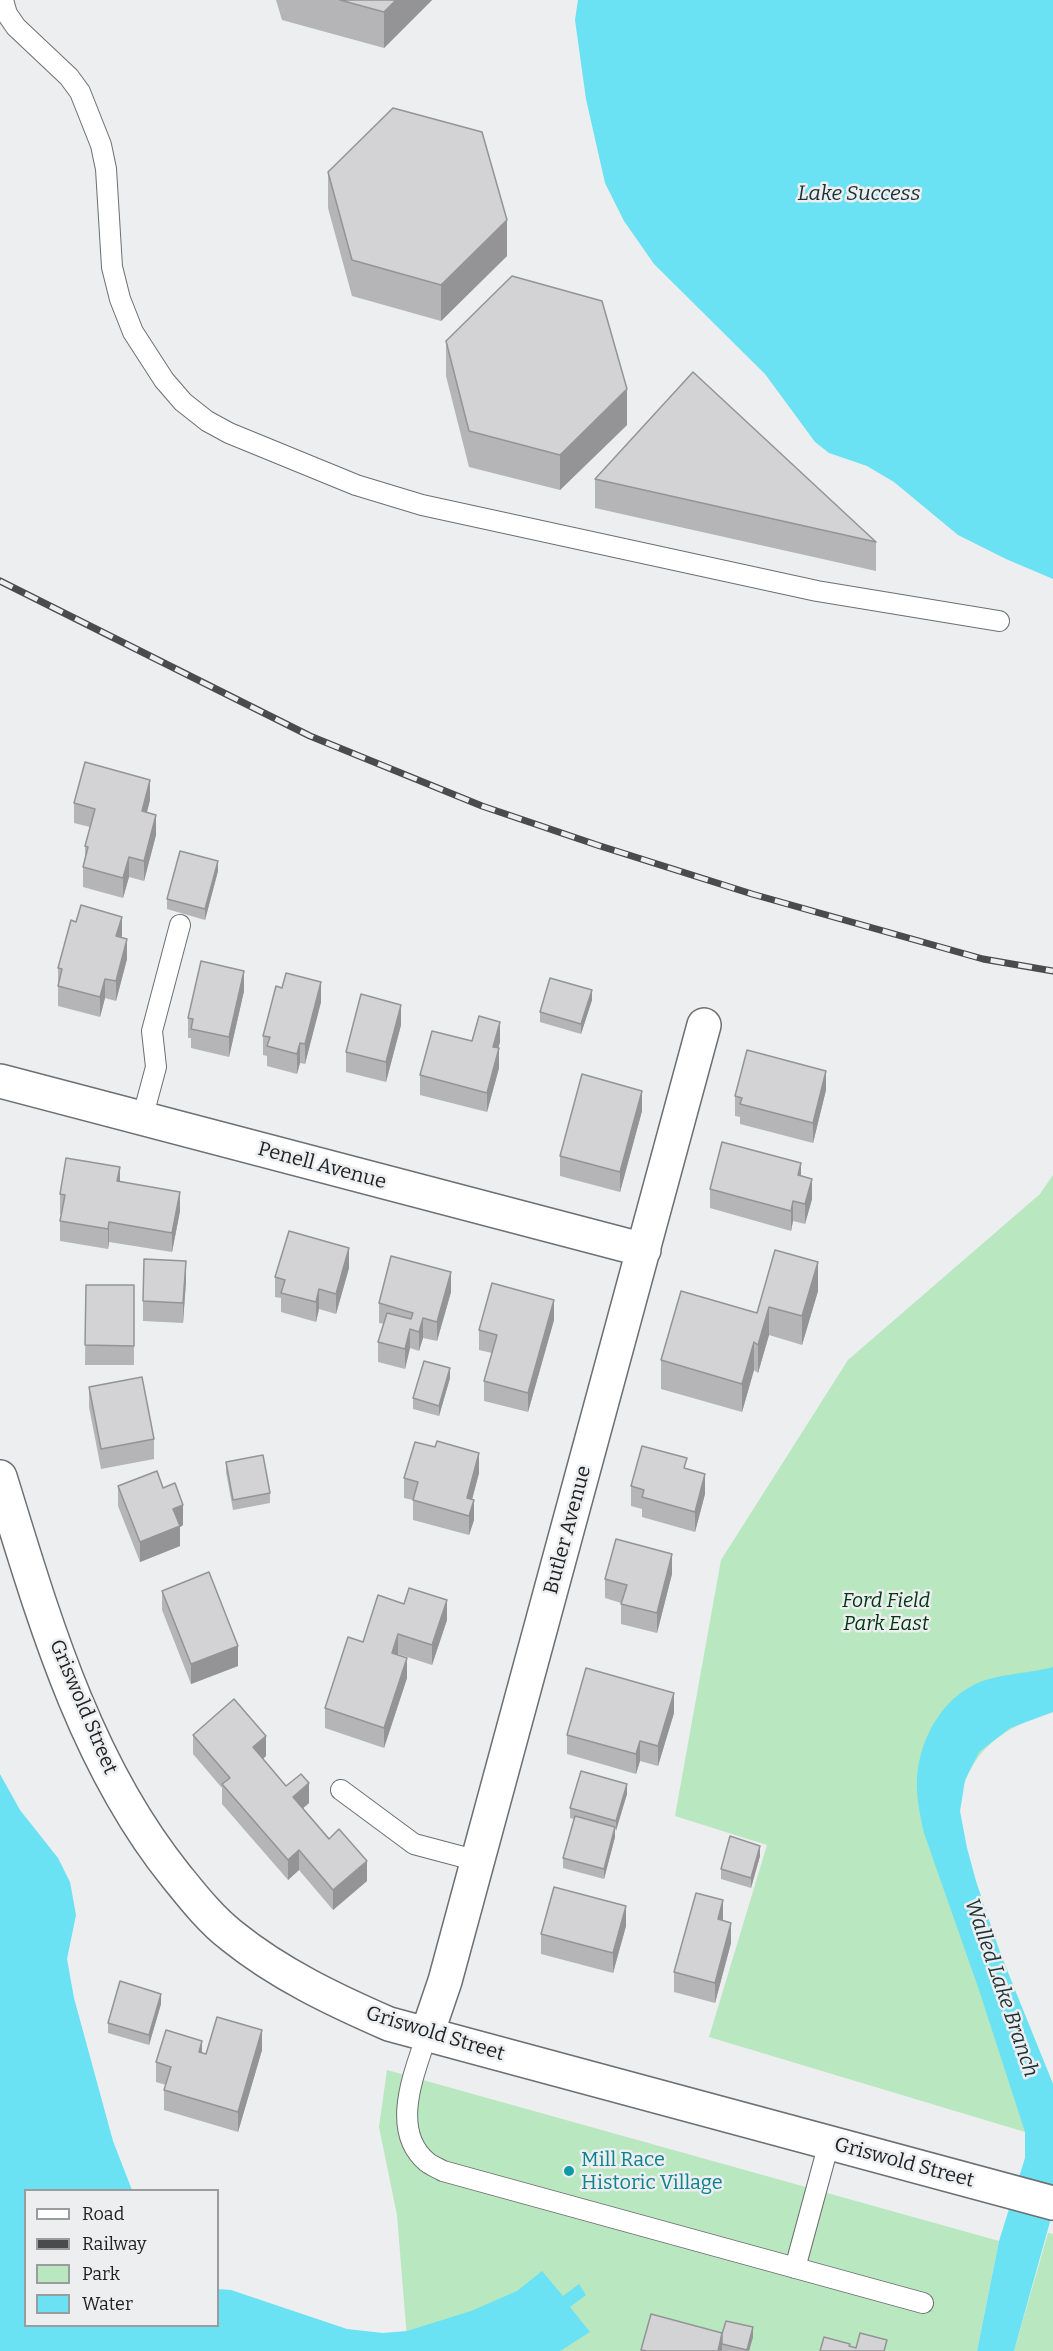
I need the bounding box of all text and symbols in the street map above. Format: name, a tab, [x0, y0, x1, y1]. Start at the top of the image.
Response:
water label: Lake Success	[797, 181, 921, 207]
street label: Penell Avenue	[255, 1137, 389, 1195]
street label: Butler Avenue	[539, 1463, 597, 1597]
park label: Ford Field Park East	[842, 1589, 930, 1636]
street label: Griswold Street	[44, 1636, 122, 1778]
water label: Walled Lake Branch	[959, 1896, 1043, 2080]
street label: Griswold Street	[363, 2002, 507, 2066]
street label: Griswold Street	[831, 2133, 977, 2193]
place label: Mill Race Historic Village	[581, 2148, 723, 2195]
marker: Mill Race Historic Village	[562, 2164, 576, 2178]
legend	[24, 2189, 219, 2327]
text: Road	[82, 2203, 124, 2225]
text: Railway	[82, 2233, 146, 2255]
text: Park	[82, 2263, 120, 2285]
text: Water	[82, 2293, 133, 2315]

